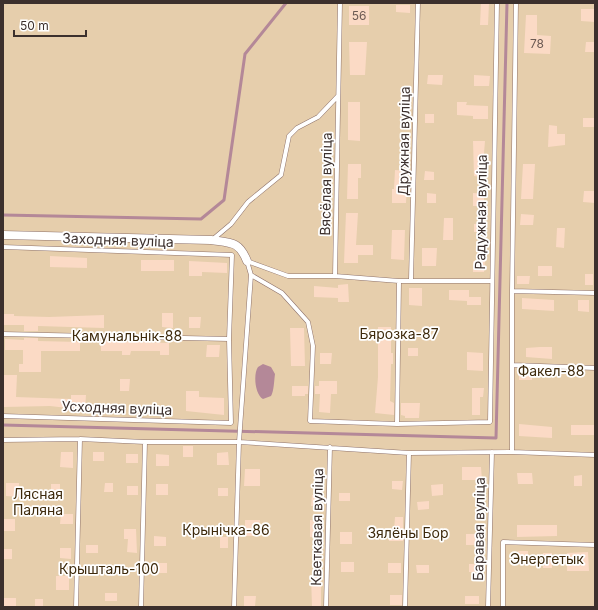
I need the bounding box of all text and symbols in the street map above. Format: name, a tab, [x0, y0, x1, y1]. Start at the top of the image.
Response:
house number: 56	[352, 8, 366, 23]
scale bar	[14, 12, 86, 38]
text: 50 m	[20, 18, 49, 33]
house number: 78	[530, 36, 544, 51]
street label: Дружная вуліца	[394, 86, 413, 196]
street label: Вясёлая вуліца	[316, 132, 335, 236]
street label: Радужная вуліца	[471, 154, 490, 270]
street label: Заходняя вуліца	[62, 229, 174, 250]
park label: Бярозка-87	[359, 325, 439, 342]
park label: Камунальнік-88	[72, 327, 182, 344]
park label: Факел-88	[518, 362, 584, 379]
street label: Усходняя вуліца	[62, 397, 173, 418]
street label: Кветкавая вуліца	[307, 468, 326, 586]
street label: Баравая вуліца	[469, 477, 488, 581]
park label: Лясная Паляна	[13, 485, 63, 518]
park label: Крынічка-86	[182, 521, 270, 538]
park label: Зялёны Бор	[367, 524, 449, 541]
park label: Энергетык	[510, 550, 584, 567]
park label: Крышталь-100	[59, 560, 159, 577]

